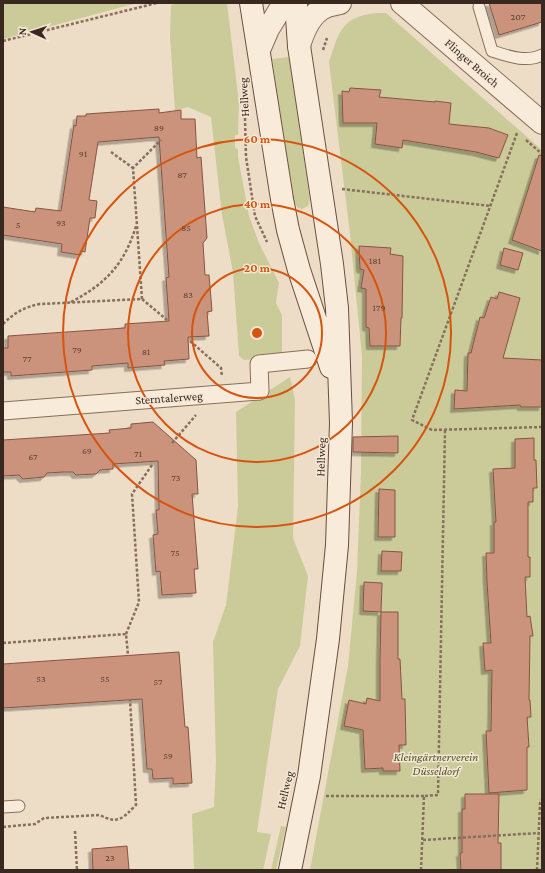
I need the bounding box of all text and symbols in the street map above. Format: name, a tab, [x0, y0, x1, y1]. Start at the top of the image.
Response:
house number: 207	[511, 11, 526, 22]
north arrow	[12, 12, 52, 52]
text: N	[16, 27, 28, 36]
street label: Flinger Broich	[442, 36, 502, 91]
street label: Hellweg	[236, 77, 252, 117]
house number: 89	[154, 122, 164, 133]
text: 60 m	[244, 132, 271, 146]
house number: 91	[79, 148, 87, 159]
house number: 87	[177, 169, 187, 180]
text: 40 m	[244, 197, 271, 211]
house number: 93	[56, 217, 66, 228]
house number: 5	[16, 219, 21, 230]
house number: 85	[181, 222, 191, 233]
house number: 181	[369, 255, 381, 266]
text: 20 m	[244, 261, 271, 275]
house number: 83	[183, 289, 193, 300]
house number: 179	[372, 302, 386, 313]
centre of rings	[250, 326, 264, 340]
house number: 79	[72, 344, 82, 355]
house number: 81	[142, 346, 150, 357]
house number: 77	[22, 353, 32, 364]
street label: Sterntalerweg	[135, 389, 203, 407]
street label: Hellweg	[313, 437, 329, 477]
house number: 69	[82, 445, 92, 456]
house number: 71	[134, 448, 142, 459]
house number: 67	[28, 451, 38, 462]
house number: 73	[171, 472, 181, 483]
house number: 75	[170, 547, 180, 558]
house number: 53	[36, 673, 46, 684]
house number: 55	[100, 673, 110, 684]
house number: 57	[153, 676, 163, 687]
house number: 59	[163, 750, 173, 761]
park label: Kleingärtnerverein Düsseldorf	[394, 750, 478, 778]
street label: Hellweg	[273, 769, 297, 811]
house number: 23	[105, 852, 115, 863]

